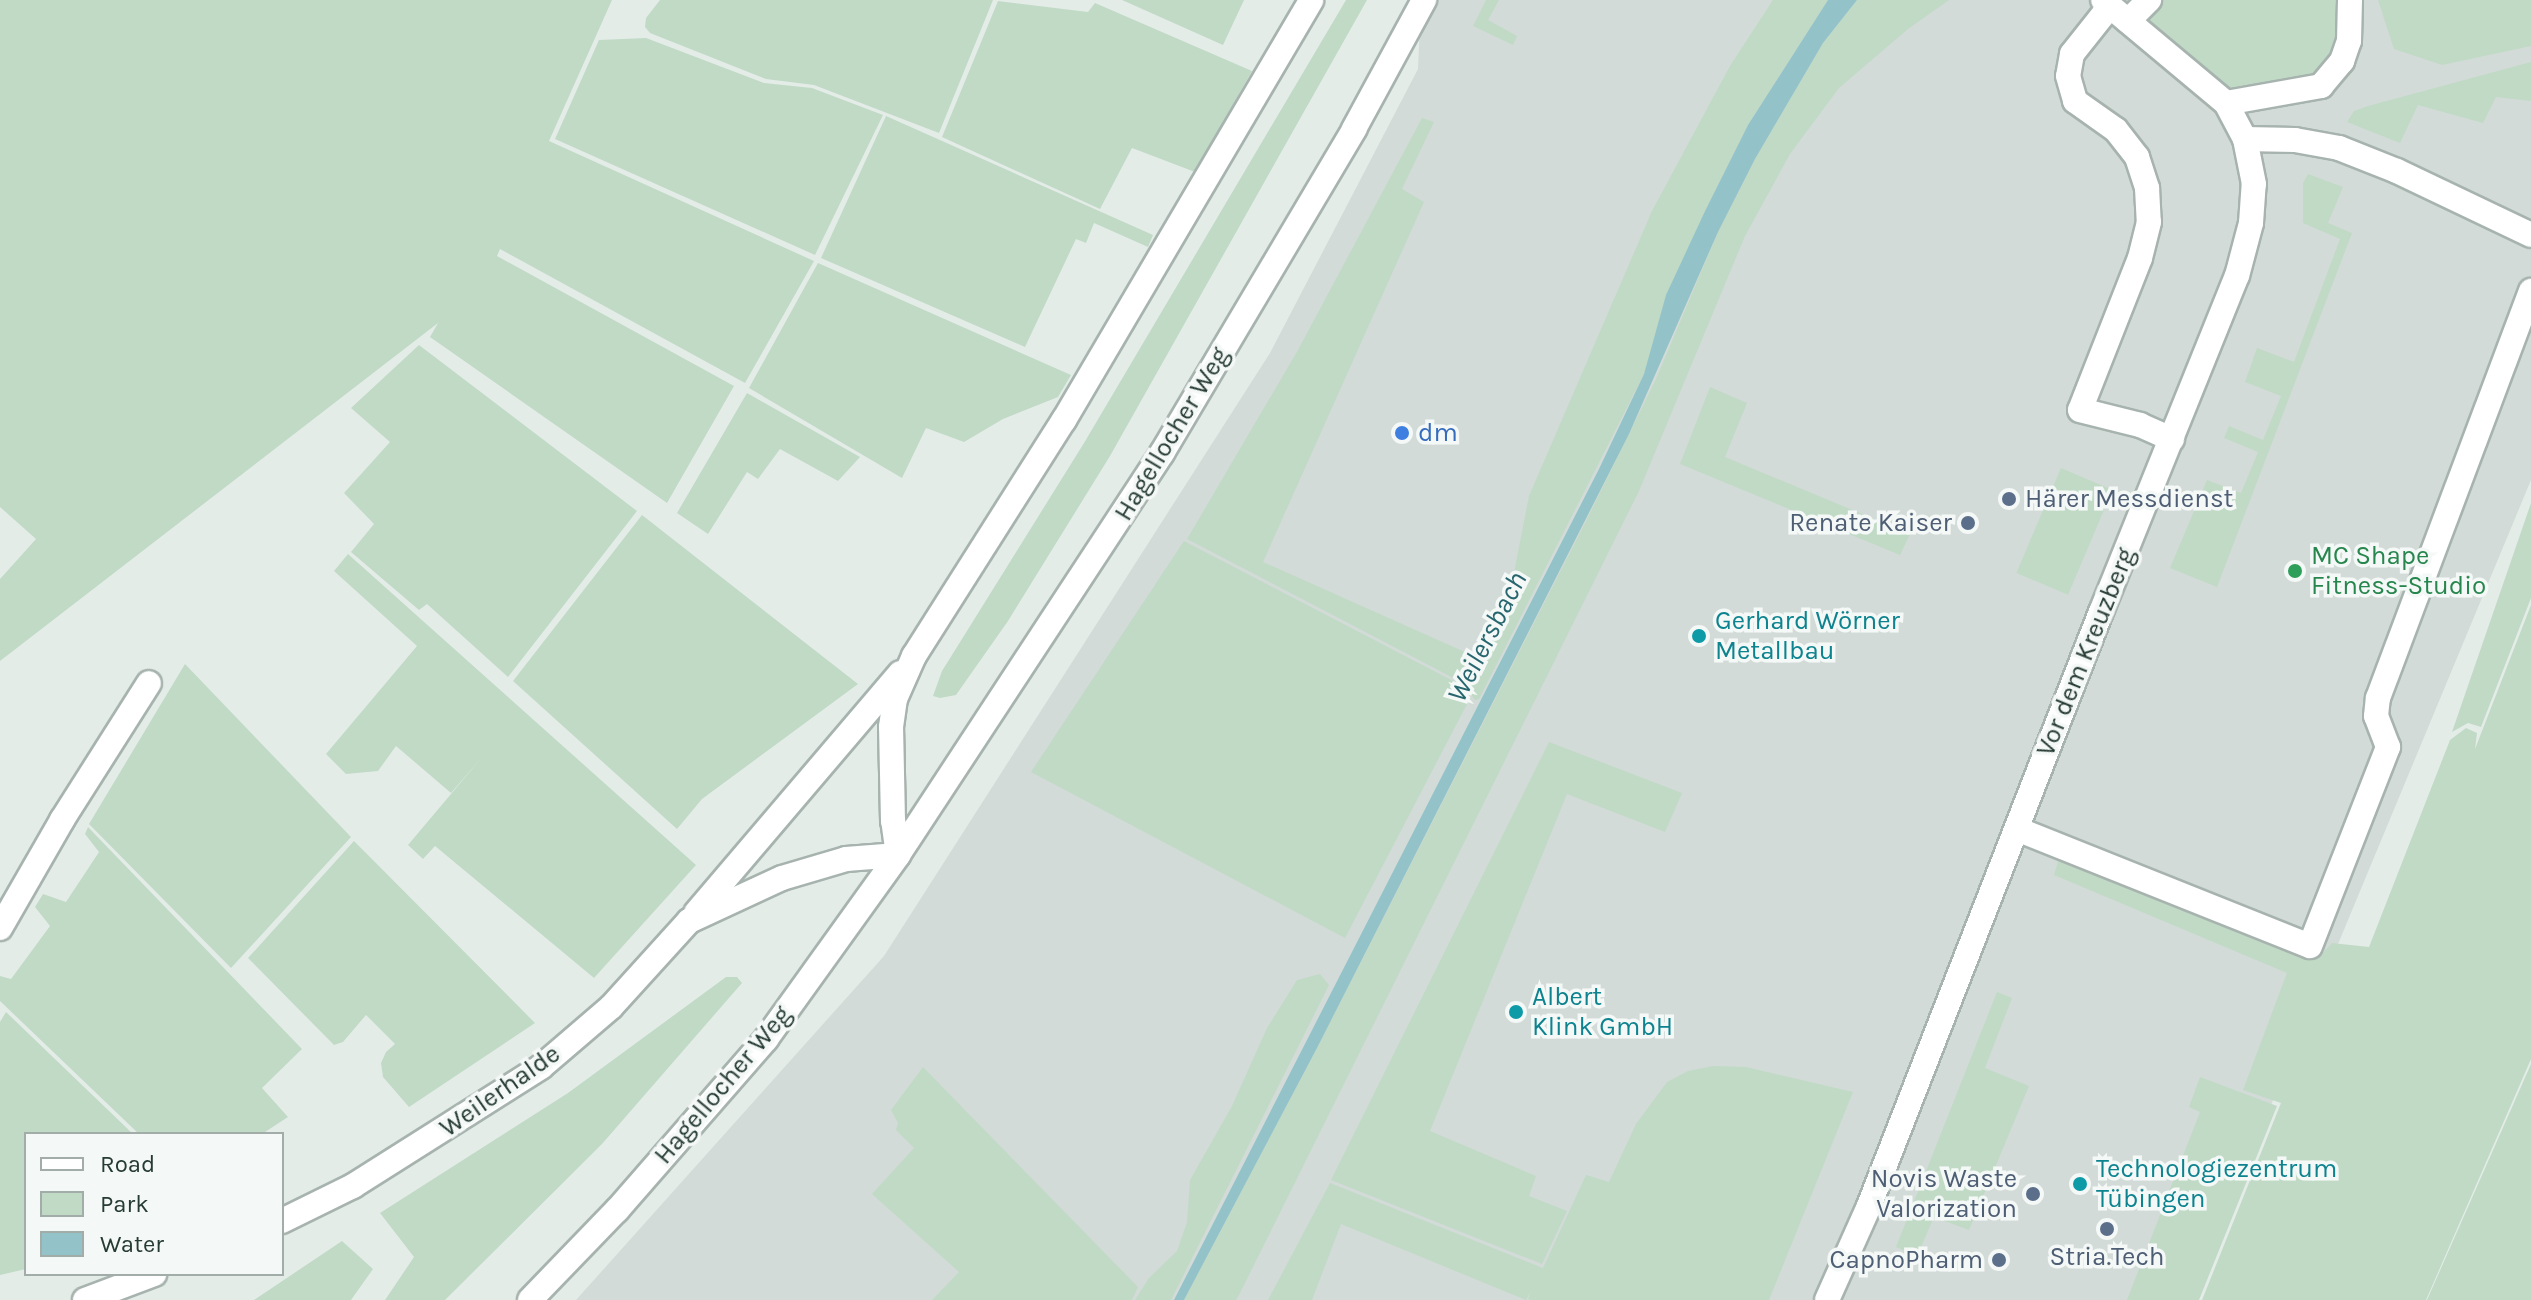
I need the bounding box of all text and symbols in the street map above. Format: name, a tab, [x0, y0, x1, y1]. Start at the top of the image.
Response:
street label: Hagellocher Weg	[1108, 342, 1236, 526]
place label: dm	[1418, 417, 1458, 449]
marker: dm	[1393, 424, 1411, 442]
place label: Härer Messdienst	[2025, 483, 2233, 515]
marker: Härer Messdienst	[2000, 490, 2018, 508]
place label: Renate Kaiser	[1789, 507, 1952, 539]
marker: Renate Kaiser	[1959, 514, 1977, 532]
place label: MC Shape Fitness-Studio	[2311, 540, 2486, 602]
street label: Vor dem Kreuzberg	[2030, 543, 2142, 761]
marker: MC Shape Fitness-Studio	[2286, 562, 2304, 580]
water label: Weilersbach	[1440, 566, 1534, 708]
place label: Gerhard Wörner Metallbau	[1715, 605, 1900, 666]
marker: Gerhard Wörner Metallbau	[1690, 627, 1708, 645]
place label: Albert Klink GmbH	[1532, 981, 1673, 1042]
street label: Hagellocher Weg	[648, 1000, 798, 1170]
marker: Albert Klink GmbH	[1507, 1003, 1525, 1021]
street label: Weilerhalde	[434, 1038, 566, 1144]
legend	[24, 1132, 284, 1276]
text: Road	[100, 1150, 155, 1178]
place label: Technologiezentrum Tübingen	[2096, 1153, 2337, 1214]
place label: Novis Waste Valorization	[1871, 1163, 2017, 1224]
marker: Technologiezentrum Tübingen	[2071, 1175, 2089, 1193]
marker: Novis Waste Valorization	[2024, 1185, 2042, 1203]
text: Park	[100, 1190, 149, 1218]
marker: Stria.Tech	[2098, 1220, 2116, 1238]
text: Water	[100, 1230, 164, 1258]
place label: Stria.Tech	[2049, 1241, 2165, 1273]
place label: CapnoPharm	[1830, 1244, 1983, 1276]
marker: CapnoPharm	[1990, 1251, 2008, 1269]

